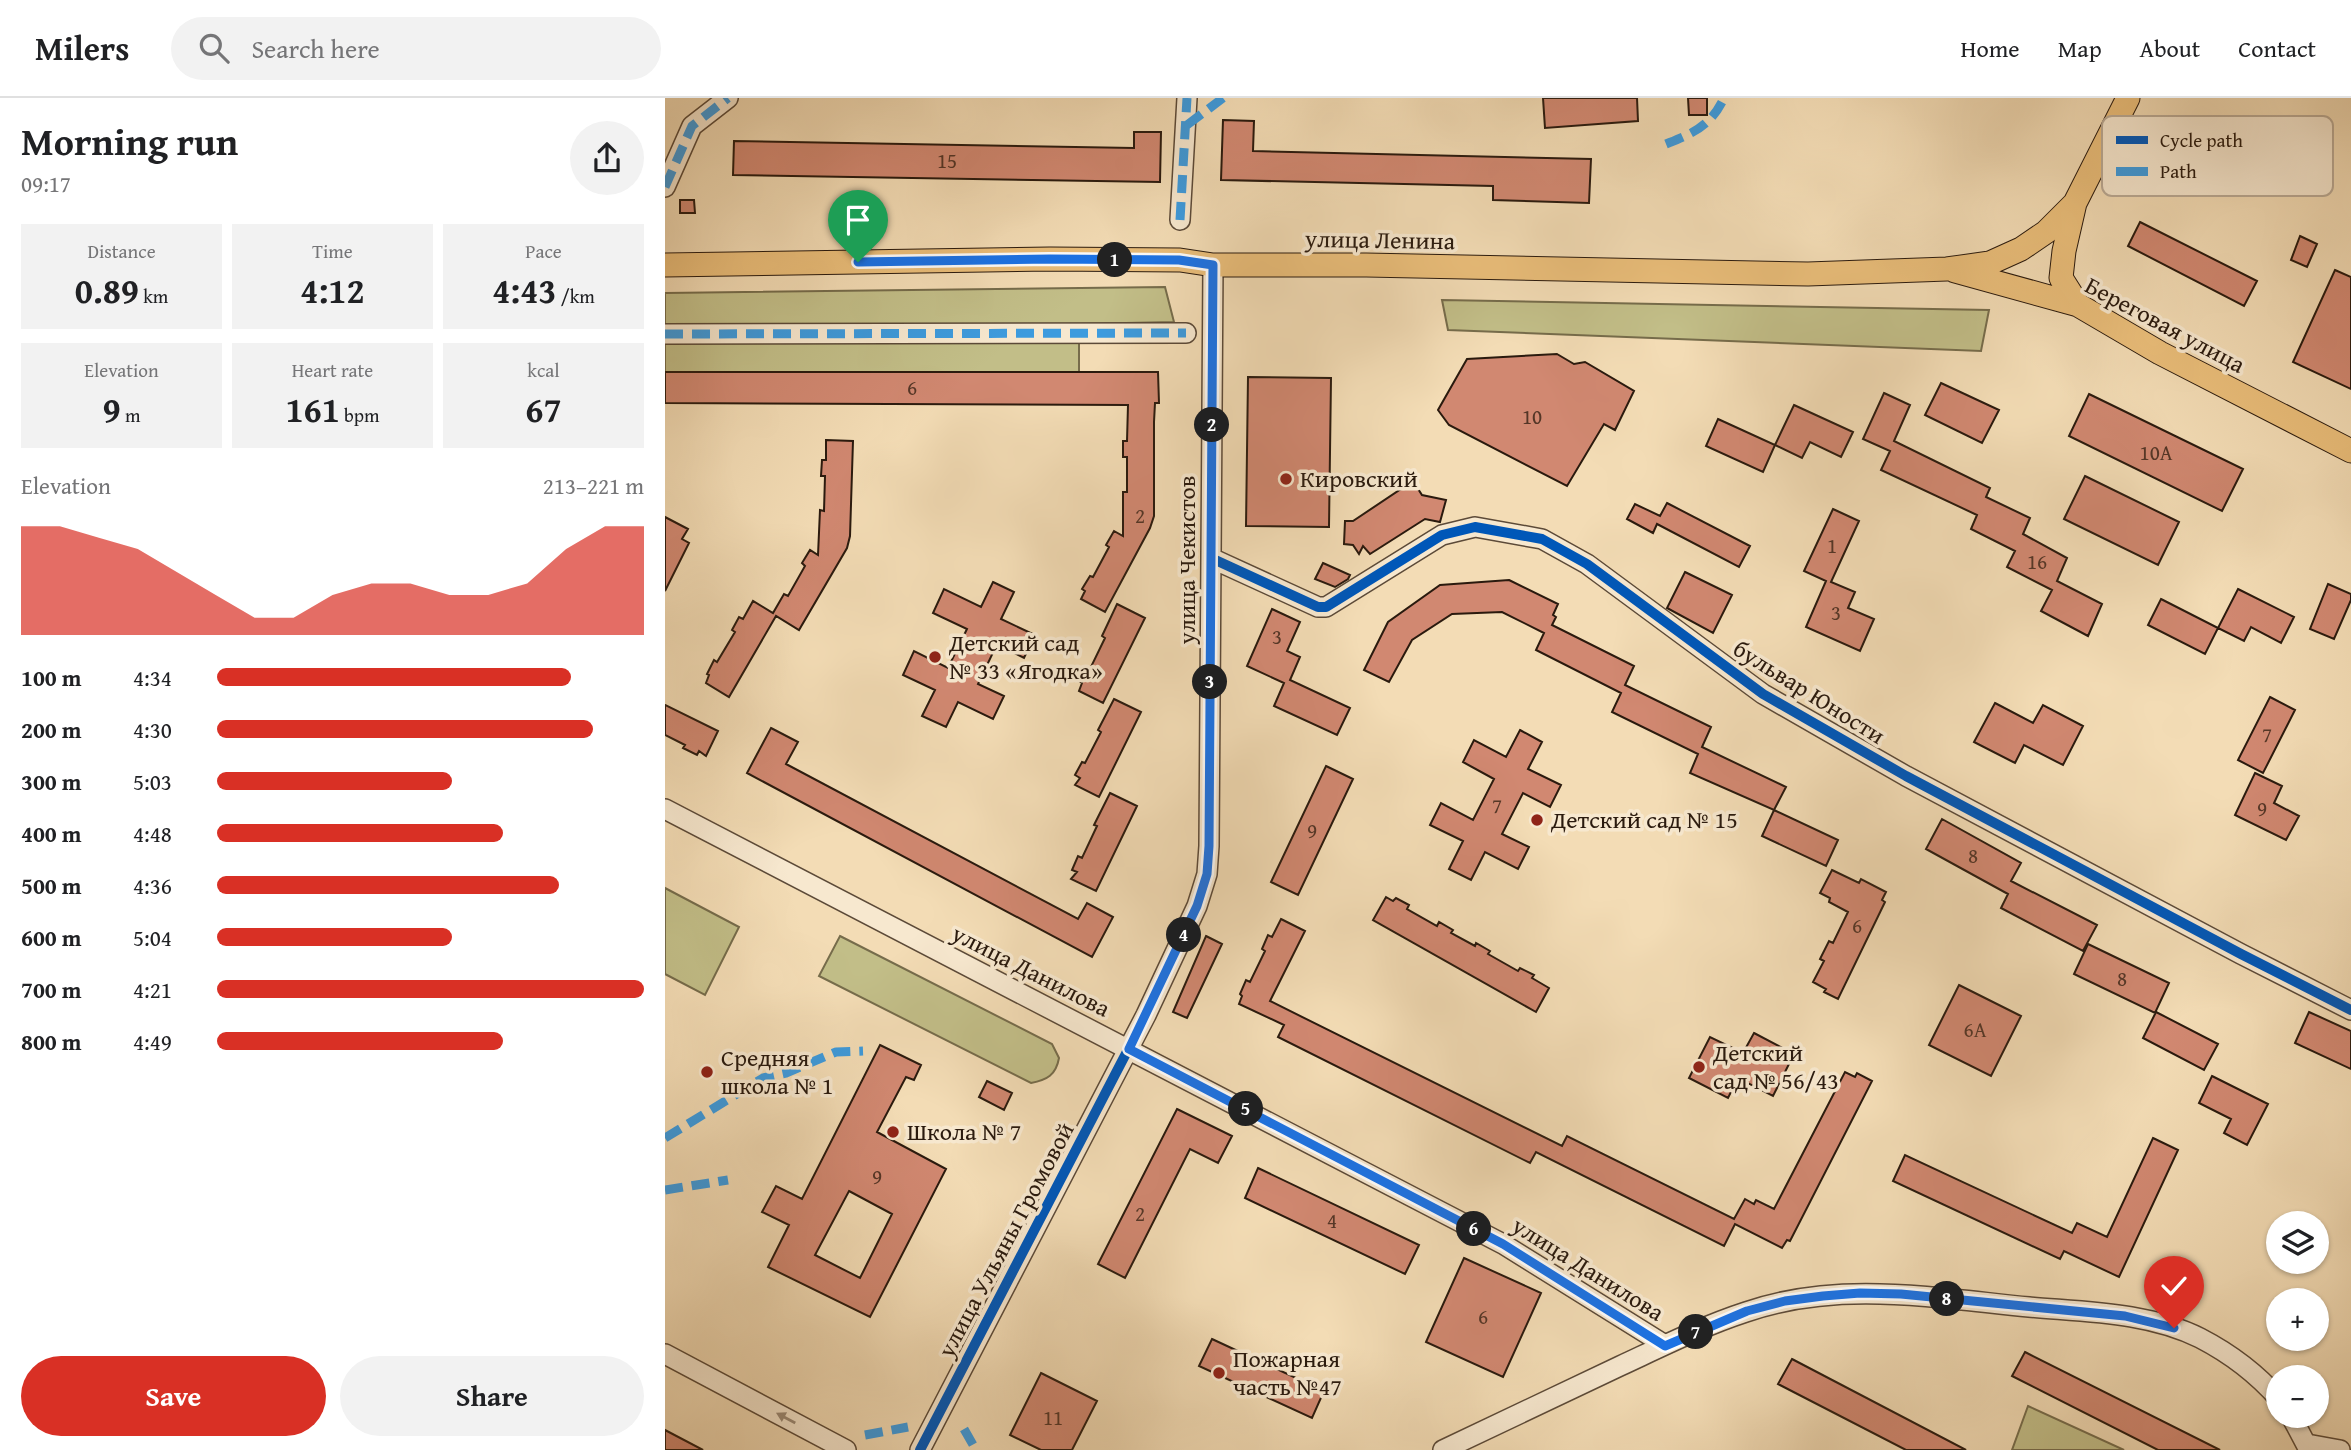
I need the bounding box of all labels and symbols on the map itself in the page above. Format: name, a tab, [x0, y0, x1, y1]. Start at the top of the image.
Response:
legend	[2102, 116, 2333, 196]
text: Cycle path	[2160, 126, 2243, 154]
house number: 15	[937, 145, 957, 176]
text: Path	[2160, 157, 2197, 185]
pin	[828, 190, 888, 262]
street label: улица Ленина	[1304, 221, 1456, 258]
pin: 1	[1098, 242, 1133, 278]
street label: Береговая улица	[2079, 268, 2252, 382]
house number: 6	[907, 372, 917, 403]
house number: 10	[1522, 401, 1542, 432]
pin: 2	[1195, 408, 1229, 442]
house number: 10А	[2140, 437, 2173, 468]
place label: Кировский	[1300, 461, 1418, 496]
marker: Кировский	[1278, 471, 1294, 487]
street label: улица Чекистов	[1169, 475, 1204, 646]
house number: 2	[1135, 500, 1145, 531]
house number: 1	[1827, 530, 1837, 561]
house number: 16	[2027, 546, 2047, 577]
house number: 3	[1831, 597, 1841, 628]
house number: 3	[1272, 621, 1282, 652]
place label: Детский сад № 33 «Ягодка»	[948, 625, 1103, 688]
street label: бульвар Юности	[1726, 631, 1892, 752]
marker: Детский сад № 33 «Ягодка»	[927, 649, 943, 665]
pin: 3	[1193, 664, 1227, 700]
house number: 7	[2262, 719, 2272, 750]
house number: 7	[1492, 790, 1502, 821]
house number: 9	[2257, 793, 2267, 824]
place label: Детский сад № 15	[1550, 802, 1738, 837]
marker: Детский сад № 15	[1529, 812, 1545, 828]
house number: 9	[1307, 815, 1317, 846]
house number: 8	[1968, 840, 1978, 871]
house number: 6	[1852, 910, 1862, 941]
street label: улица Данилова	[945, 915, 1117, 1026]
pin: 4	[1167, 918, 1201, 952]
house number: 8	[2117, 963, 2127, 994]
house number: 6А	[1964, 1014, 1987, 1045]
place label: Детский сад № 56/43	[1712, 1035, 1839, 1098]
place label: Средняя школа № 1	[721, 1040, 833, 1103]
marker: Детский сад № 56/43	[1691, 1059, 1707, 1075]
marker: Средняя школа № 1	[699, 1064, 715, 1080]
pin: 5	[1229, 1091, 1263, 1126]
place label: Школа № 7	[907, 1114, 1021, 1149]
street label: улица Ульяны Громовой	[928, 1116, 1082, 1364]
marker: Школа № 7	[885, 1124, 901, 1140]
house number: 9	[872, 1161, 882, 1192]
house number: 2	[1135, 1198, 1145, 1229]
house number: 4	[1327, 1205, 1337, 1236]
street label: улица Данилова	[1505, 1207, 1672, 1330]
pin: 6	[1457, 1212, 1491, 1246]
pin	[2144, 1256, 2204, 1328]
pin: 8	[1929, 1282, 1965, 1316]
house number: 6	[1478, 1301, 1488, 1332]
pin: 7	[1679, 1314, 1713, 1350]
place label: Пожарная часть №47	[1233, 1341, 1342, 1404]
marker: Пожарная часть №47	[1211, 1365, 1227, 1381]
house number: 11	[1043, 1402, 1063, 1433]
one-way arrow	[776, 1412, 796, 1424]

